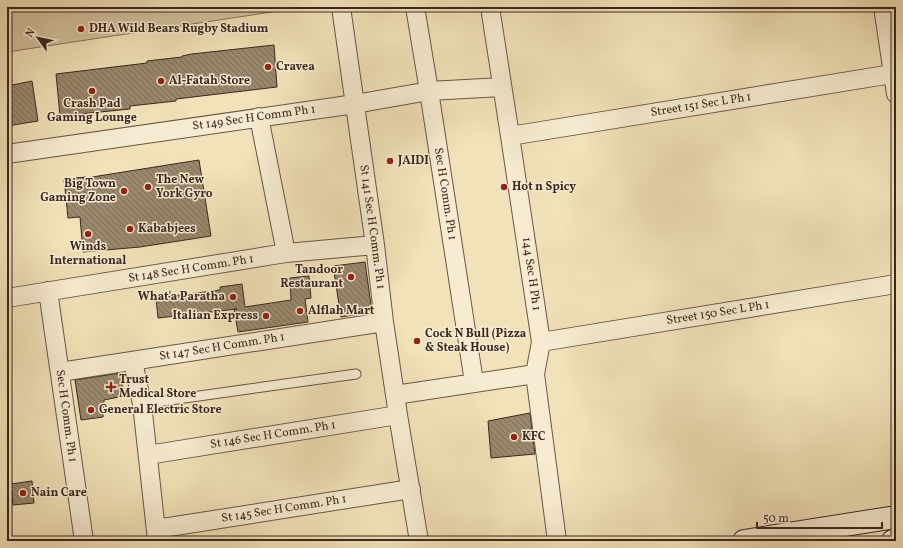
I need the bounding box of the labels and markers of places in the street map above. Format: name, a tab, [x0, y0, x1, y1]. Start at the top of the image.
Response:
place label: DHA Wild Bears Rugby Stadium	[89, 21, 269, 37]
marker: DHA Wild Bears Rugby Stadium	[76, 24, 86, 34]
place label: Cravea	[276, 59, 315, 75]
marker: Cravea	[263, 62, 273, 72]
place label: Al-Fatah Store	[169, 73, 250, 89]
marker: Al-Fatah Store	[156, 76, 166, 86]
marker: Crash Pad Gaming Lounge	[87, 86, 97, 96]
place label: Crash Pad Gaming Lounge	[47, 96, 137, 126]
place label: JAIDI	[397, 153, 429, 169]
marker: JAIDI	[385, 156, 395, 166]
place label: The New York Gyro	[156, 172, 213, 202]
place label: Big Town Gaming Zone	[40, 176, 116, 206]
place label: Hot n Spicy	[512, 179, 576, 195]
marker: The New York Gyro	[143, 182, 153, 192]
marker: Hot n Spicy	[499, 182, 509, 192]
marker: Big Town Gaming Zone	[119, 186, 129, 196]
place label: Kababjees	[138, 221, 196, 237]
marker: Kababjees	[125, 224, 135, 234]
marker: Winds International	[83, 229, 93, 239]
place label: Winds International	[50, 239, 126, 269]
place label: Tandoor Restaurant	[280, 262, 343, 292]
marker: Tandoor Restaurant	[346, 272, 356, 282]
place label: What'a Paratha	[138, 289, 225, 305]
marker: What'a Paratha	[228, 292, 238, 302]
place label: Alflah Mart	[308, 303, 375, 319]
marker: Alflah Mart	[295, 306, 305, 316]
place label: Italian Express	[172, 308, 258, 324]
marker: Italian Express	[261, 311, 271, 321]
place label: Cock N Bull (Pizza & Steak House)	[425, 326, 527, 356]
marker: Cock N Bull (Pizza & Steak House)	[412, 336, 422, 346]
place label: Trust Medical Store	[119, 372, 196, 402]
marker: Trust Medical Store	[106, 382, 116, 392]
place label: General Electric Store	[99, 402, 222, 418]
marker: General Electric Store	[86, 405, 96, 415]
place label: KFC	[522, 429, 546, 445]
marker: KFC	[509, 432, 519, 442]
place label: Nain Care	[31, 485, 87, 501]
marker: Nain Care	[18, 488, 28, 498]

